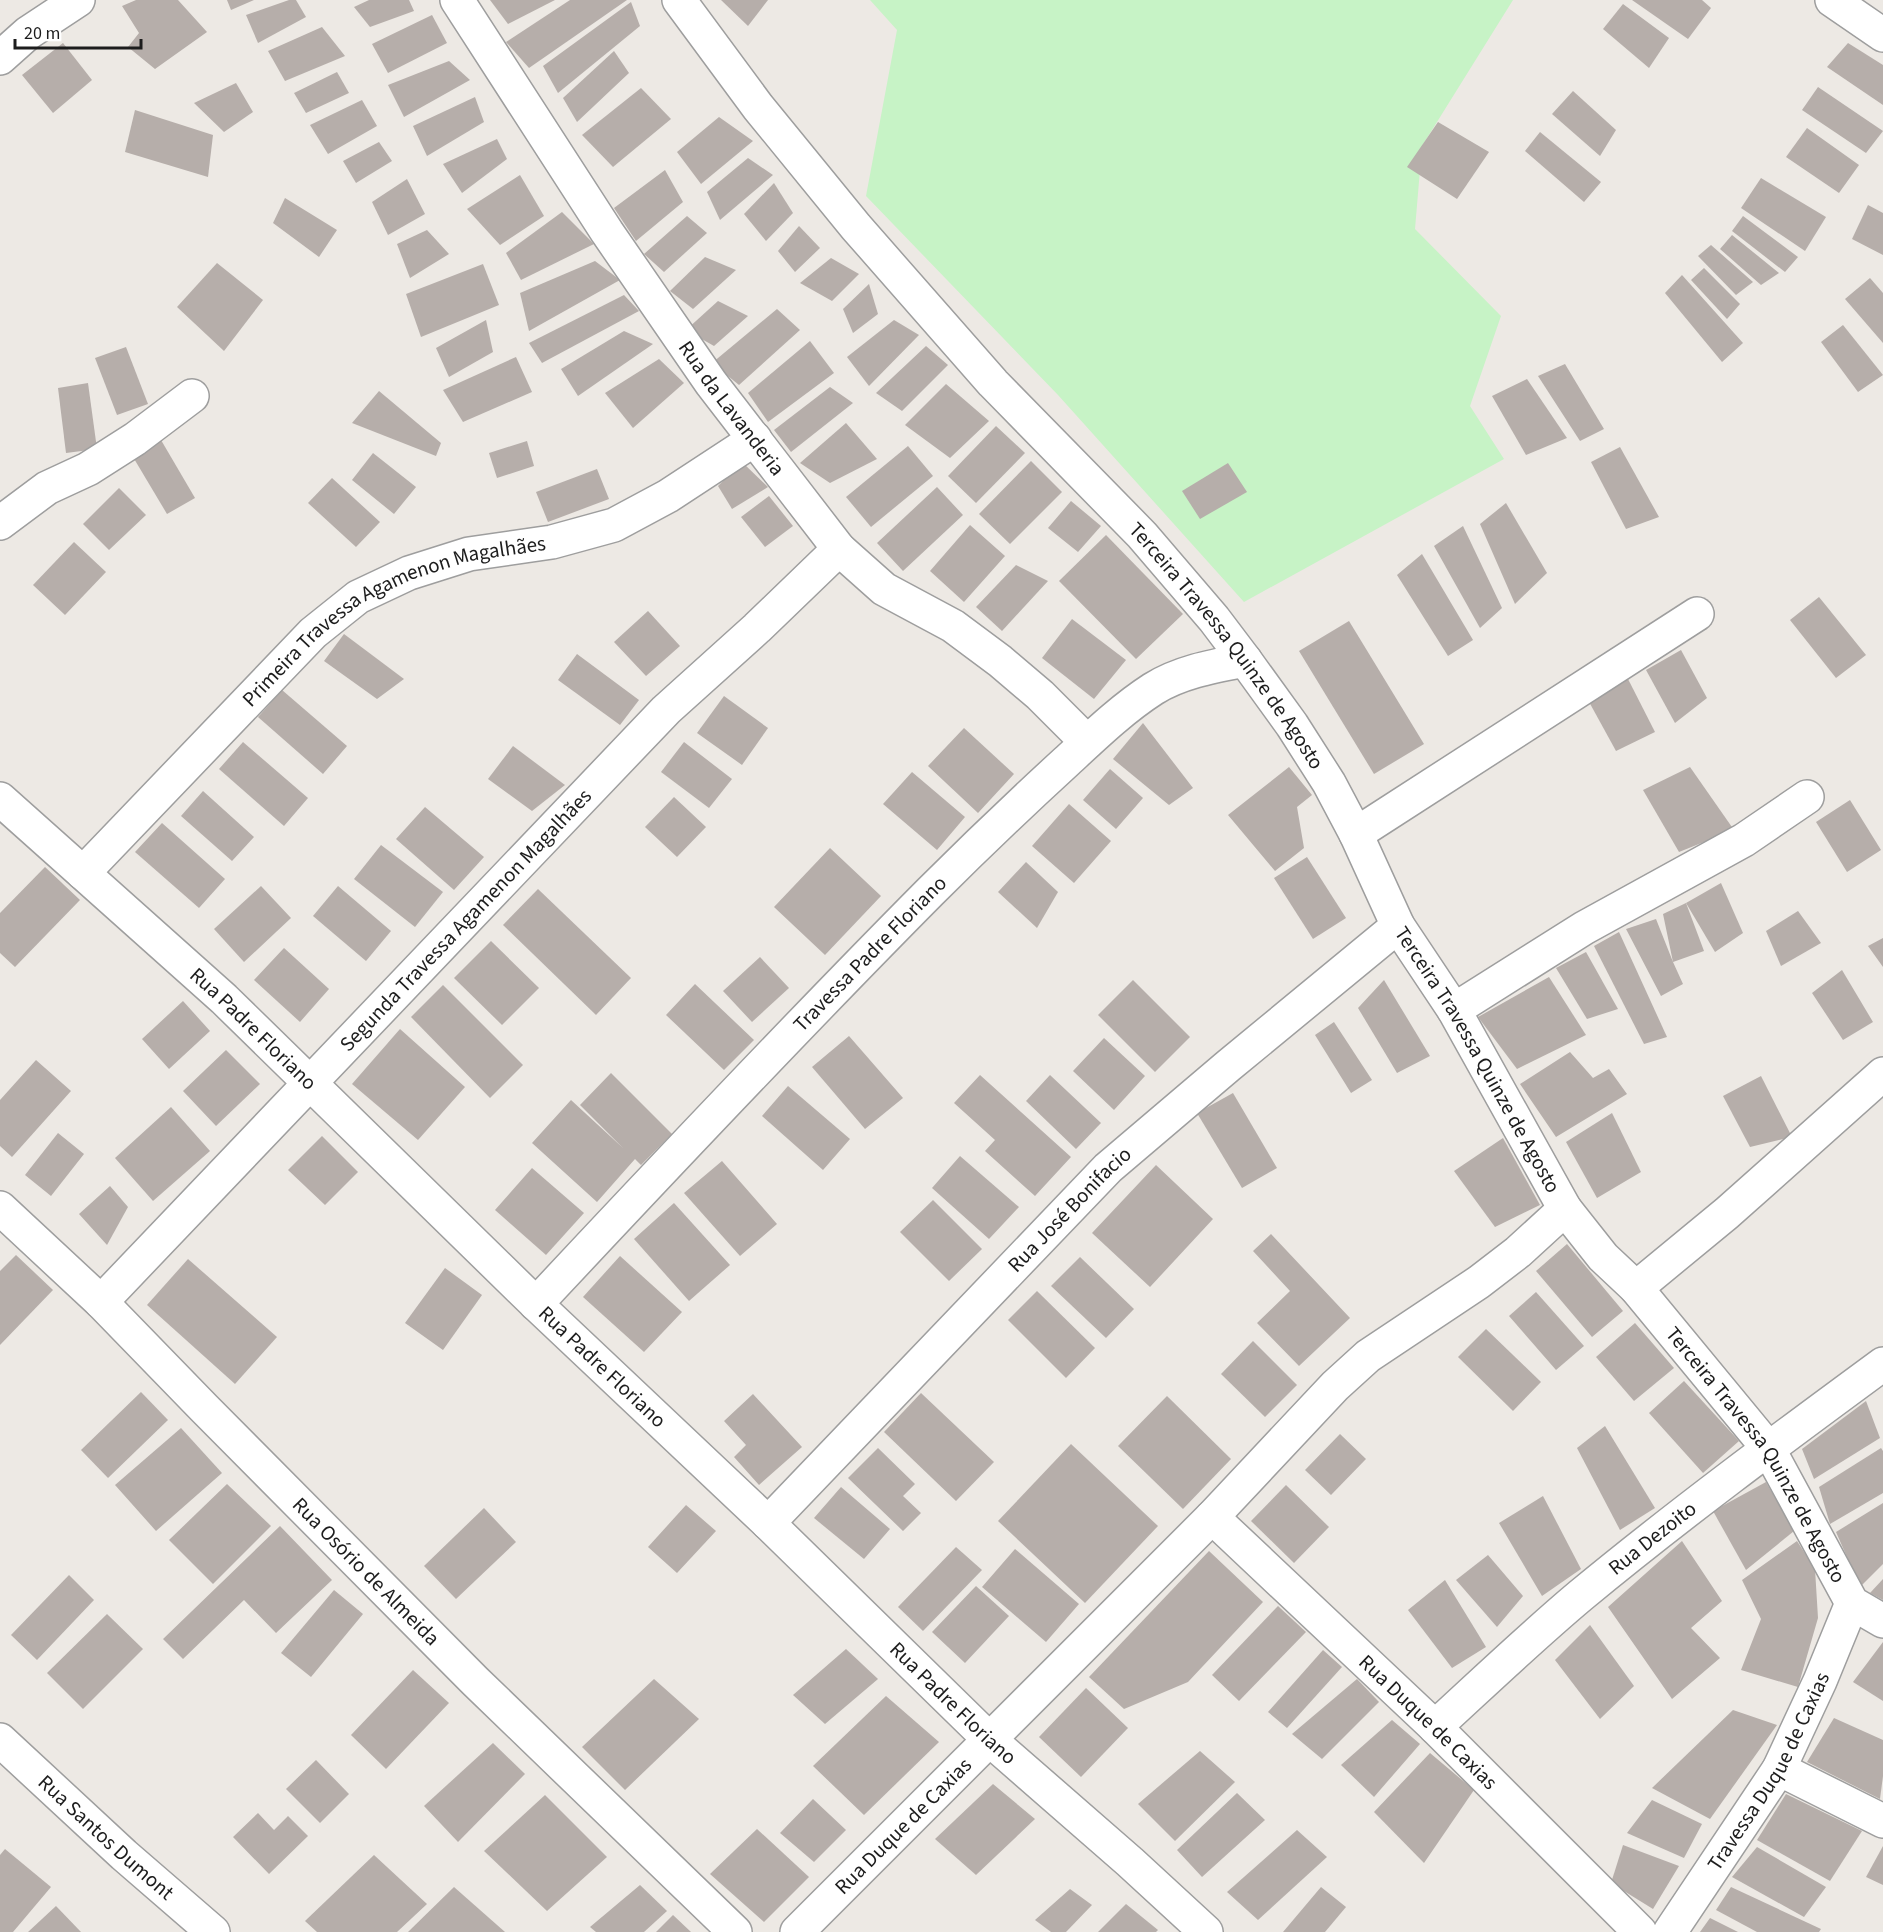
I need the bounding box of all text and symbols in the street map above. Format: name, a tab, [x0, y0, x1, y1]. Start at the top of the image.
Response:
scale bar	[15, 12, 141, 50]
text: 20 m	[24, 21, 60, 46]
street label: Rua da Lavanderia	[671, 334, 792, 482]
street label: Terceira Travessa Quinze de Agosto	[1122, 515, 1332, 775]
street label: Primeira Travessa Agamenon Magalhães	[235, 528, 548, 713]
street label: Segunda Travessa Agamenon Magalhães	[333, 782, 599, 1058]
street label: Travessa Padre Floriano	[786, 869, 953, 1038]
street label: Terceira Travessa Quinze de Agosto	[1387, 920, 1568, 1198]
street label: Rua Padre Floriano	[183, 960, 324, 1097]
street label: Rua José Bonifacio	[1001, 1139, 1138, 1279]
street label: Rua Padre Floriano	[532, 1299, 673, 1435]
street label: Terceira Travessa Quinze de Agosto	[1659, 1320, 1853, 1588]
street label: Rua Osório de Almeida	[286, 1490, 447, 1652]
street label: Rua Dezoito	[1602, 1494, 1703, 1582]
street label: Rua Padre Floriano	[883, 1635, 1023, 1772]
street label: Rua Duque de Caxias	[1352, 1648, 1505, 1797]
street label: Travessa Duque de Caxias	[1700, 1667, 1837, 1877]
street label: Rua Duque de Caxias	[828, 1750, 979, 1901]
street label: Rua Santos Dumont	[31, 1768, 181, 1907]

